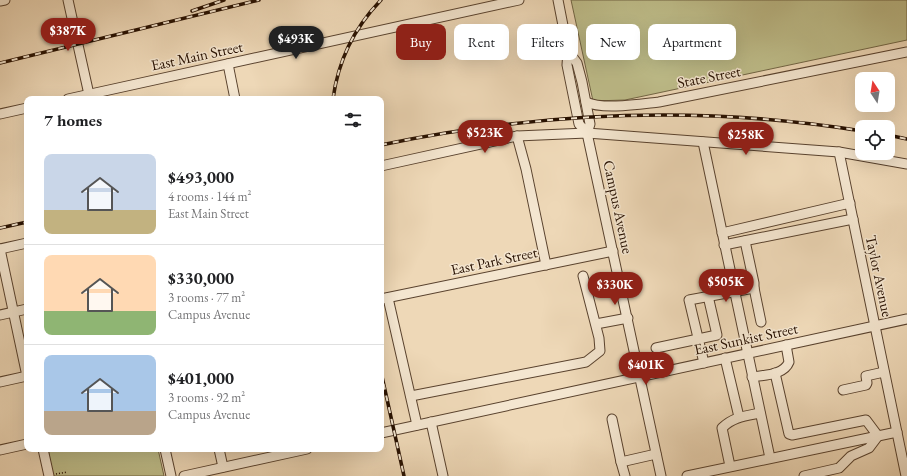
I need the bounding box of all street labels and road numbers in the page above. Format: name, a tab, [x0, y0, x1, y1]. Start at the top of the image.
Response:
street label: East Main Street	[149, 36, 245, 75]
street label: State Street	[676, 61, 743, 92]
street label: Campus Avenue	[599, 159, 638, 255]
street label: Taylor Avenue	[862, 233, 897, 319]
street label: East Park Street	[449, 242, 539, 279]
street label: East Sunkist Street	[692, 318, 800, 359]

